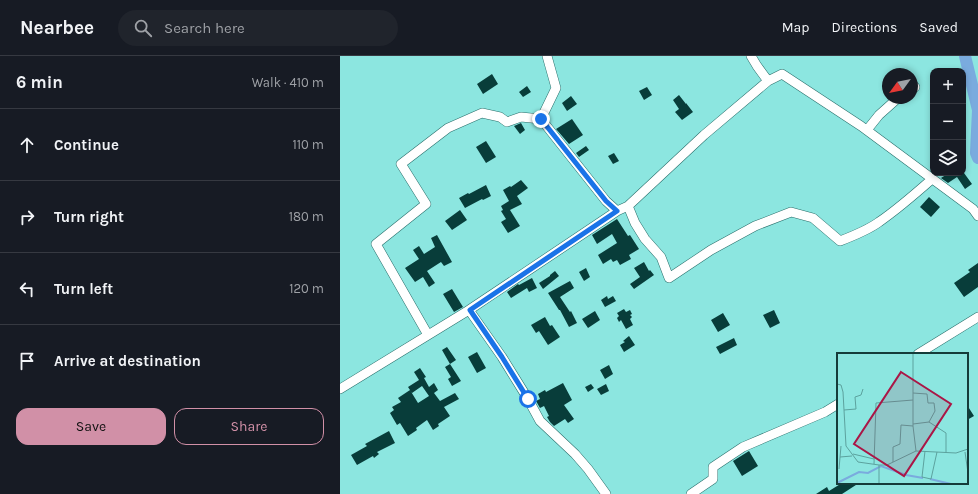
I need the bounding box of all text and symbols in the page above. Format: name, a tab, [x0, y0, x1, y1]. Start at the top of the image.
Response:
search box	[118, 10, 398, 46]
text: Nearbee	[20, 17, 94, 39]
icon: search	[132, 17, 154, 39]
text: Search here	[164, 19, 245, 37]
text: Map	[782, 19, 810, 36]
text: Directions	[832, 19, 897, 36]
text: Saved	[919, 19, 958, 36]
north arrow	[882, 68, 918, 104]
map controls	[930, 68, 966, 176]
button: +	[930, 68, 966, 104]
text: 6 min	[16, 72, 63, 92]
text: Walk · 410 m	[252, 75, 324, 90]
button: −	[930, 104, 966, 140]
route end	[532, 110, 550, 128]
icon: ahead	[16, 134, 38, 156]
text: Continue	[54, 136, 119, 154]
text: 110 m	[292, 137, 324, 152]
button: layers	[930, 140, 966, 176]
icon: right	[16, 206, 38, 228]
text: Turn right	[54, 208, 124, 226]
text: 180 m	[289, 209, 324, 224]
icon: left	[16, 278, 38, 300]
text: Turn left	[54, 280, 113, 298]
text: 120 m	[289, 281, 324, 296]
icon: arrive	[16, 350, 38, 372]
text: Arrive at destination	[54, 352, 201, 370]
inset map	[837, 353, 968, 484]
route start	[519, 390, 537, 408]
button: Save	[16, 408, 166, 445]
button: Share	[174, 408, 324, 445]

